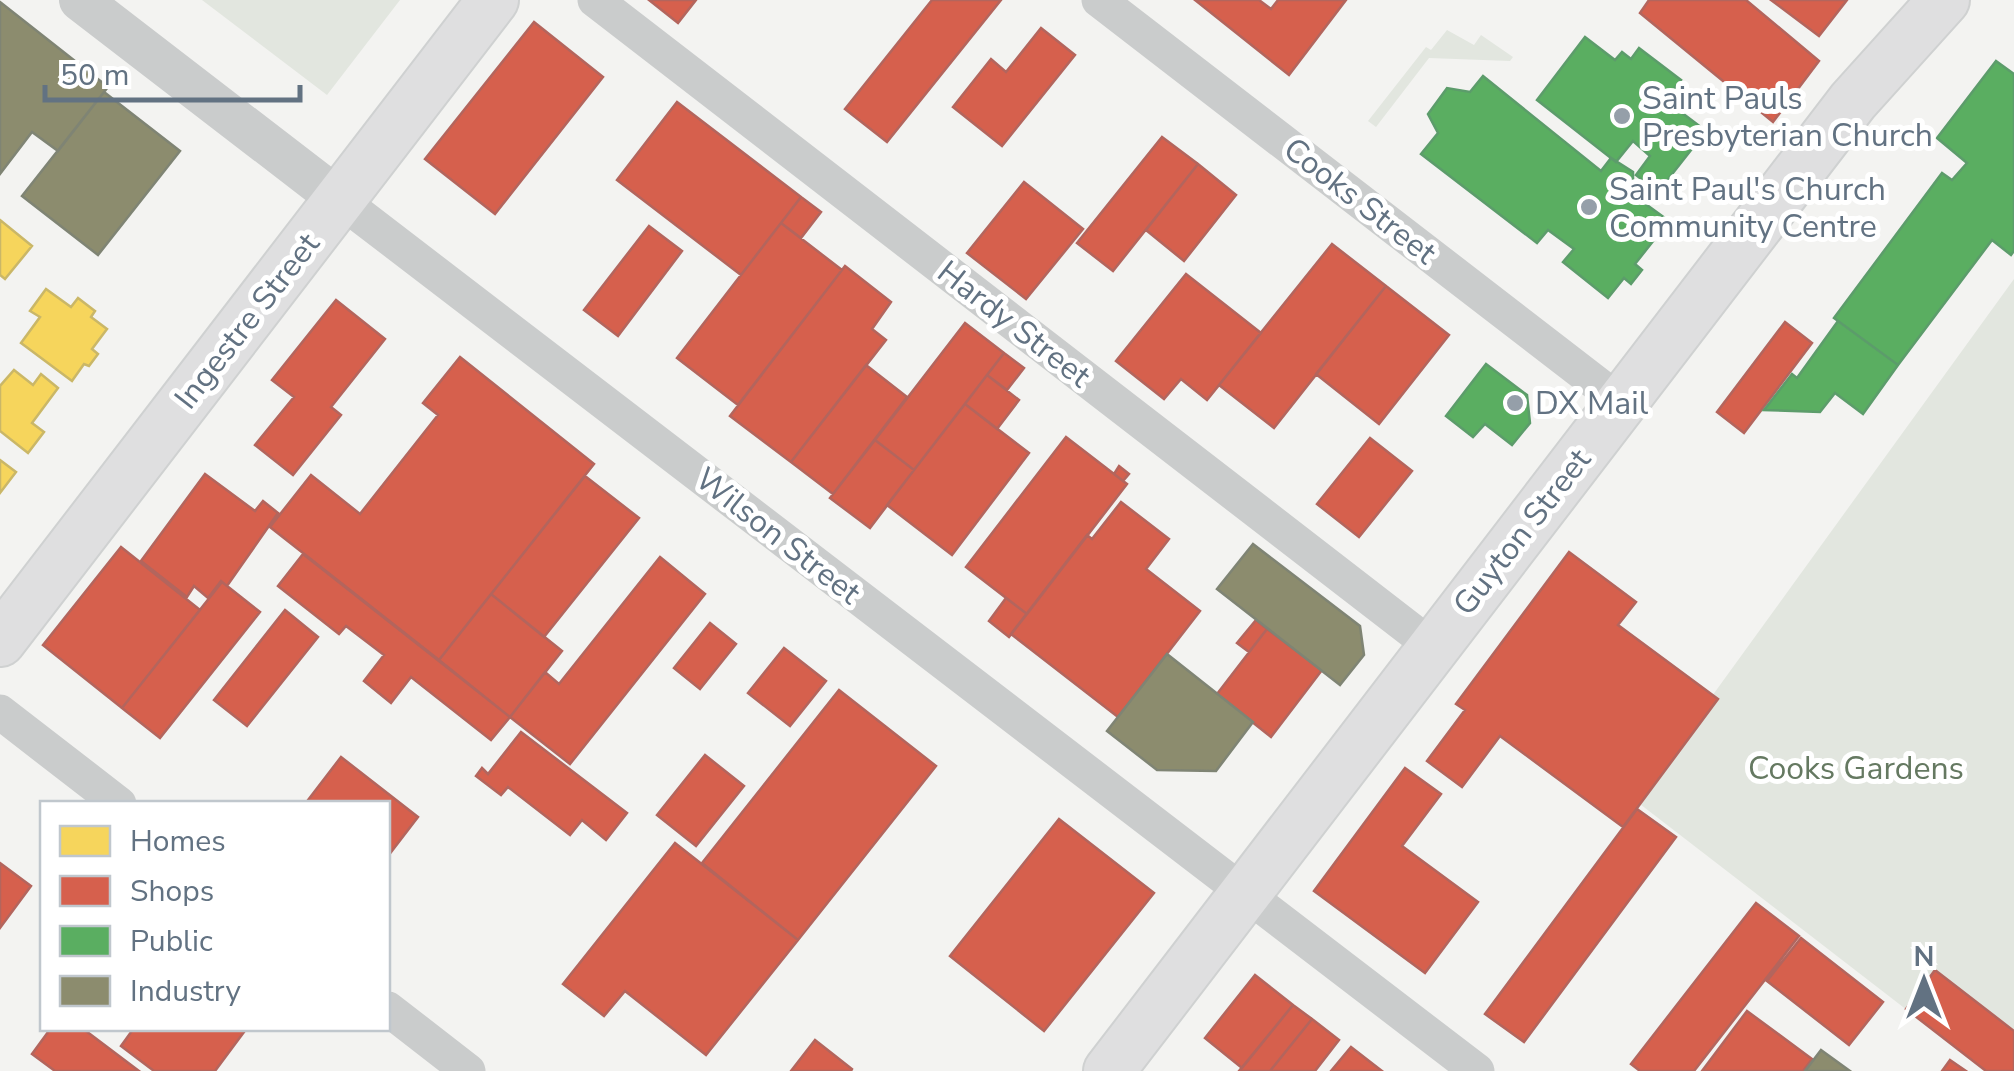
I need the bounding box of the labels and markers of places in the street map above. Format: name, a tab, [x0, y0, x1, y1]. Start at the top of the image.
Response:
place label: Saint Pauls Presbyterian Church	[1642, 77, 1933, 157]
marker: Saint Pauls Presbyterian Church	[1611, 105, 1633, 127]
place label: Saint Paul's Church Community Centre	[1609, 168, 1886, 248]
marker: Saint Paul's Church Community Centre	[1578, 196, 1600, 218]
place label: DX Mail	[1535, 382, 1649, 425]
marker: DX Mail	[1504, 392, 1526, 414]

